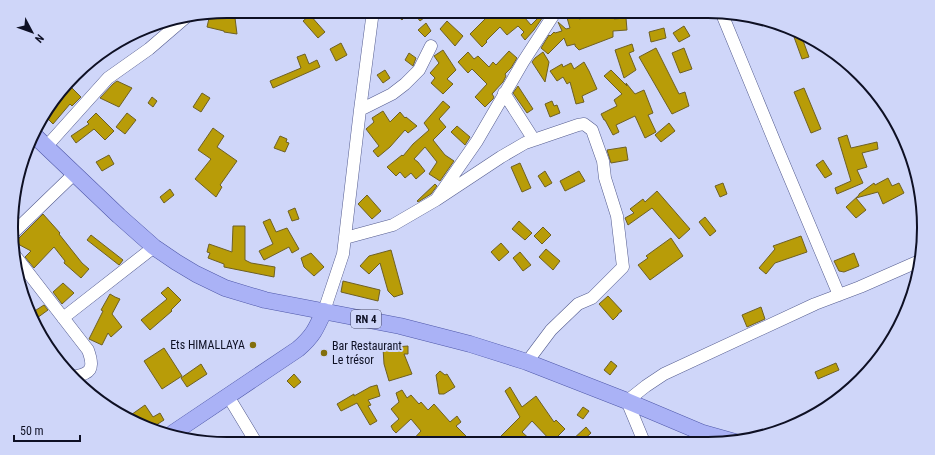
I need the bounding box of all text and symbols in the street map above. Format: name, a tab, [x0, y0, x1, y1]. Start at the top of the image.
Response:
north arrow	[12, 12, 52, 52]
text: N	[32, 31, 46, 45]
road number: RN 4	[351, 310, 381, 328]
place label: Ets HIMALLAYA	[170, 338, 245, 352]
place label: Bar Restaurant Le trésor	[332, 339, 402, 367]
marker: Ets HIMALLAYA	[248, 340, 258, 350]
marker: Bar Restaurant Le trésor	[319, 348, 329, 358]
scale bar	[14, 417, 80, 443]
text: 50 m	[20, 424, 44, 438]

